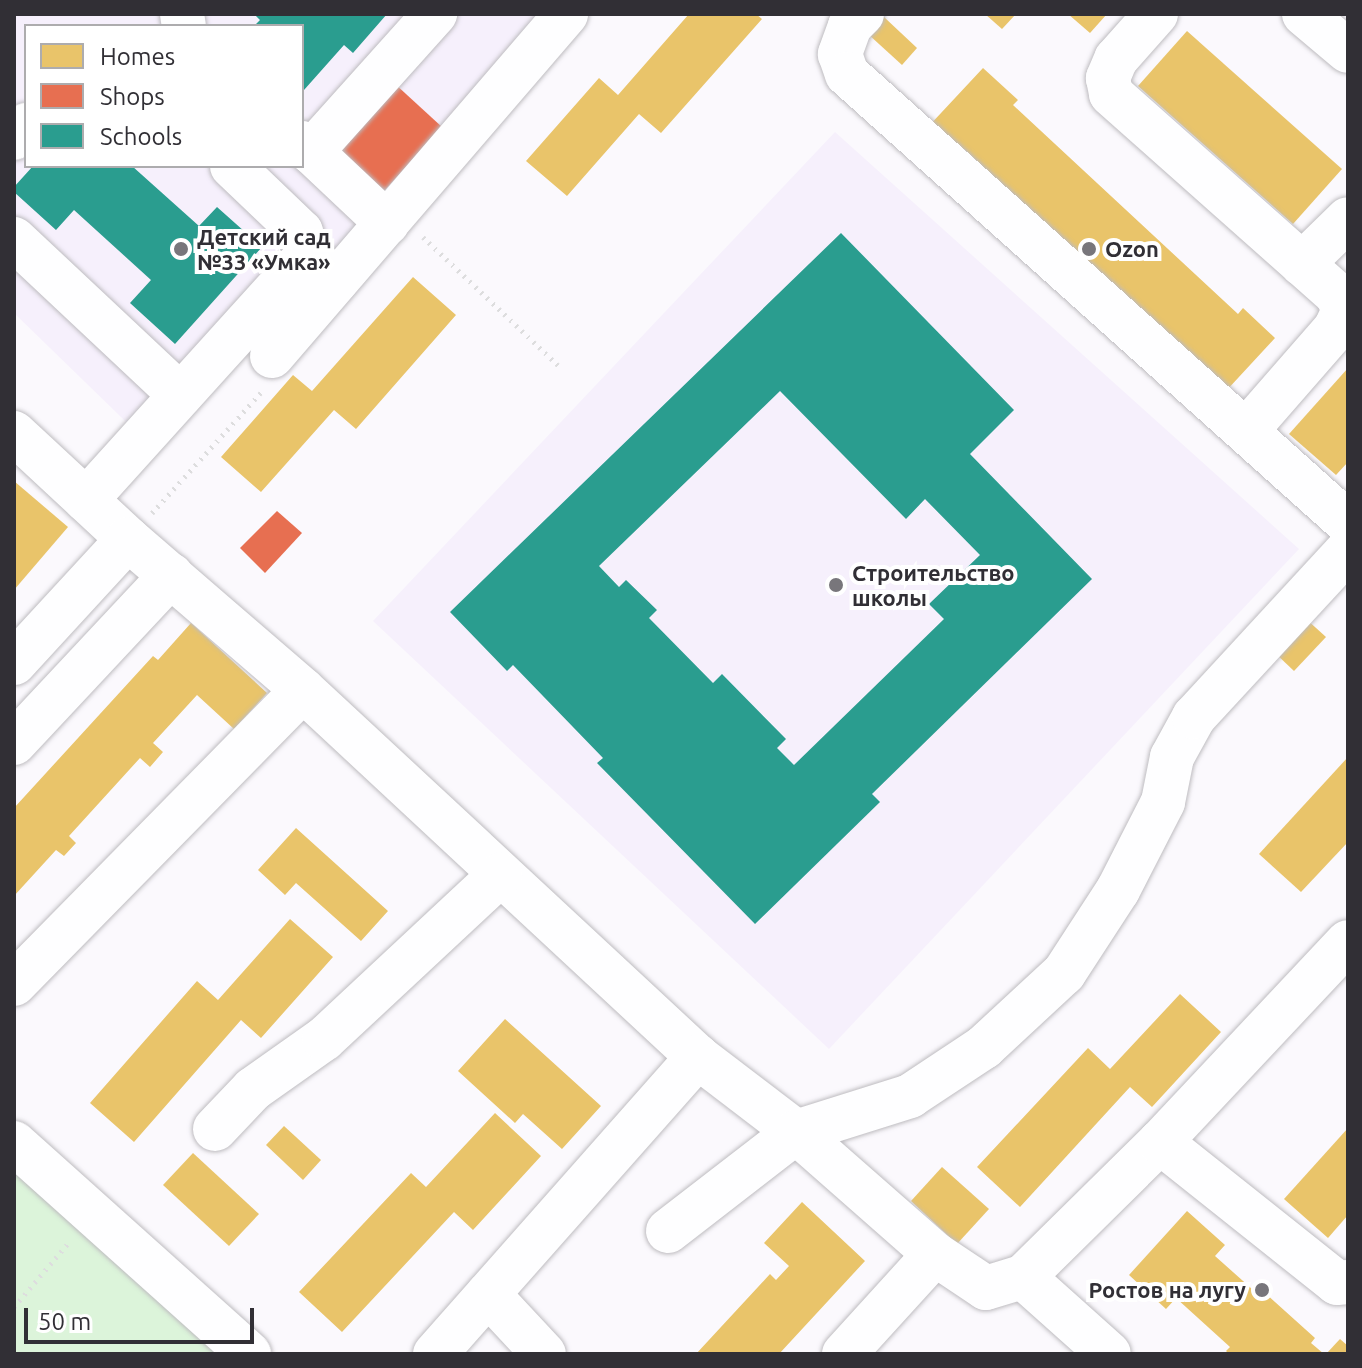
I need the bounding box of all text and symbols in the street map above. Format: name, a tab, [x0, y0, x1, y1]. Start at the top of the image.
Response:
legend	[24, 24, 304, 168]
text: Homes	[100, 43, 175, 70]
text: Shops	[100, 83, 165, 110]
text: Schools	[100, 123, 182, 150]
place label: Детский сад №33 «Умка»	[197, 223, 331, 274]
place label: Ozon	[1105, 236, 1159, 262]
marker: Детский сад №33 «Умка»	[172, 240, 190, 258]
marker: Ozon	[1080, 240, 1098, 258]
place label: Строительство школы	[852, 559, 1015, 610]
marker: Строительство школы	[827, 576, 845, 594]
place label: Ростов на лугу	[1088, 1277, 1246, 1303]
marker: Ростов на лугу	[1253, 1281, 1271, 1299]
scale bar	[28, 1292, 258, 1342]
text: 50 m	[38, 1308, 91, 1335]

